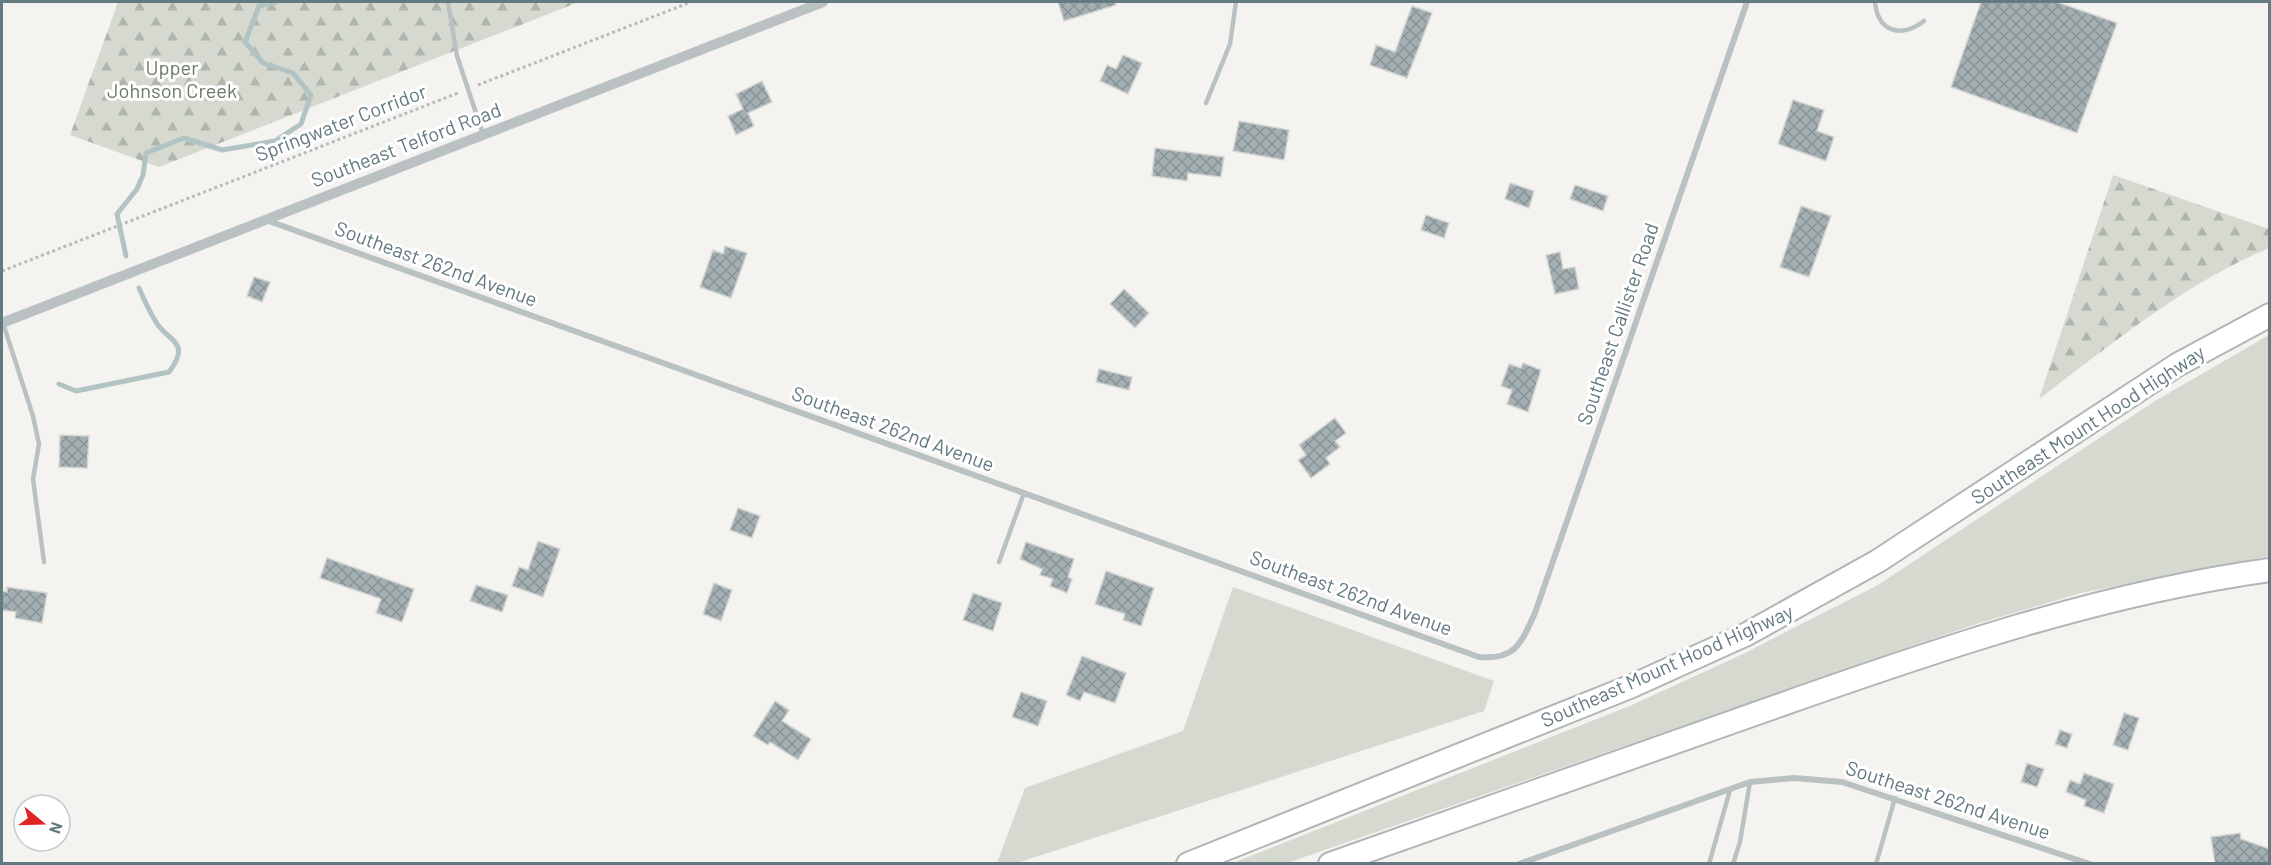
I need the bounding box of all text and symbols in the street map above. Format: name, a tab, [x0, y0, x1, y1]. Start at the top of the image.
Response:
park label: Upper Johnson Creek	[107, 55, 237, 102]
street label: Springwater Corridor	[252, 78, 430, 166]
street label: Southeast Telford Road	[307, 97, 504, 191]
street label: Southeast 262nd Avenue	[332, 215, 541, 311]
street label: Southeast Callister Road	[1571, 219, 1663, 428]
street label: Southeast Mount Hood Highway	[1966, 340, 2209, 509]
street label: Southeast 262nd Avenue	[789, 380, 998, 476]
street label: Southeast 262nd Avenue	[1247, 544, 1456, 640]
street label: Southeast Mount Hood Highway	[1537, 598, 1796, 732]
street label: Southeast 262nd Avenue	[1843, 755, 2054, 843]
north arrow	[12, 793, 72, 853]
text: N	[46, 820, 67, 836]

